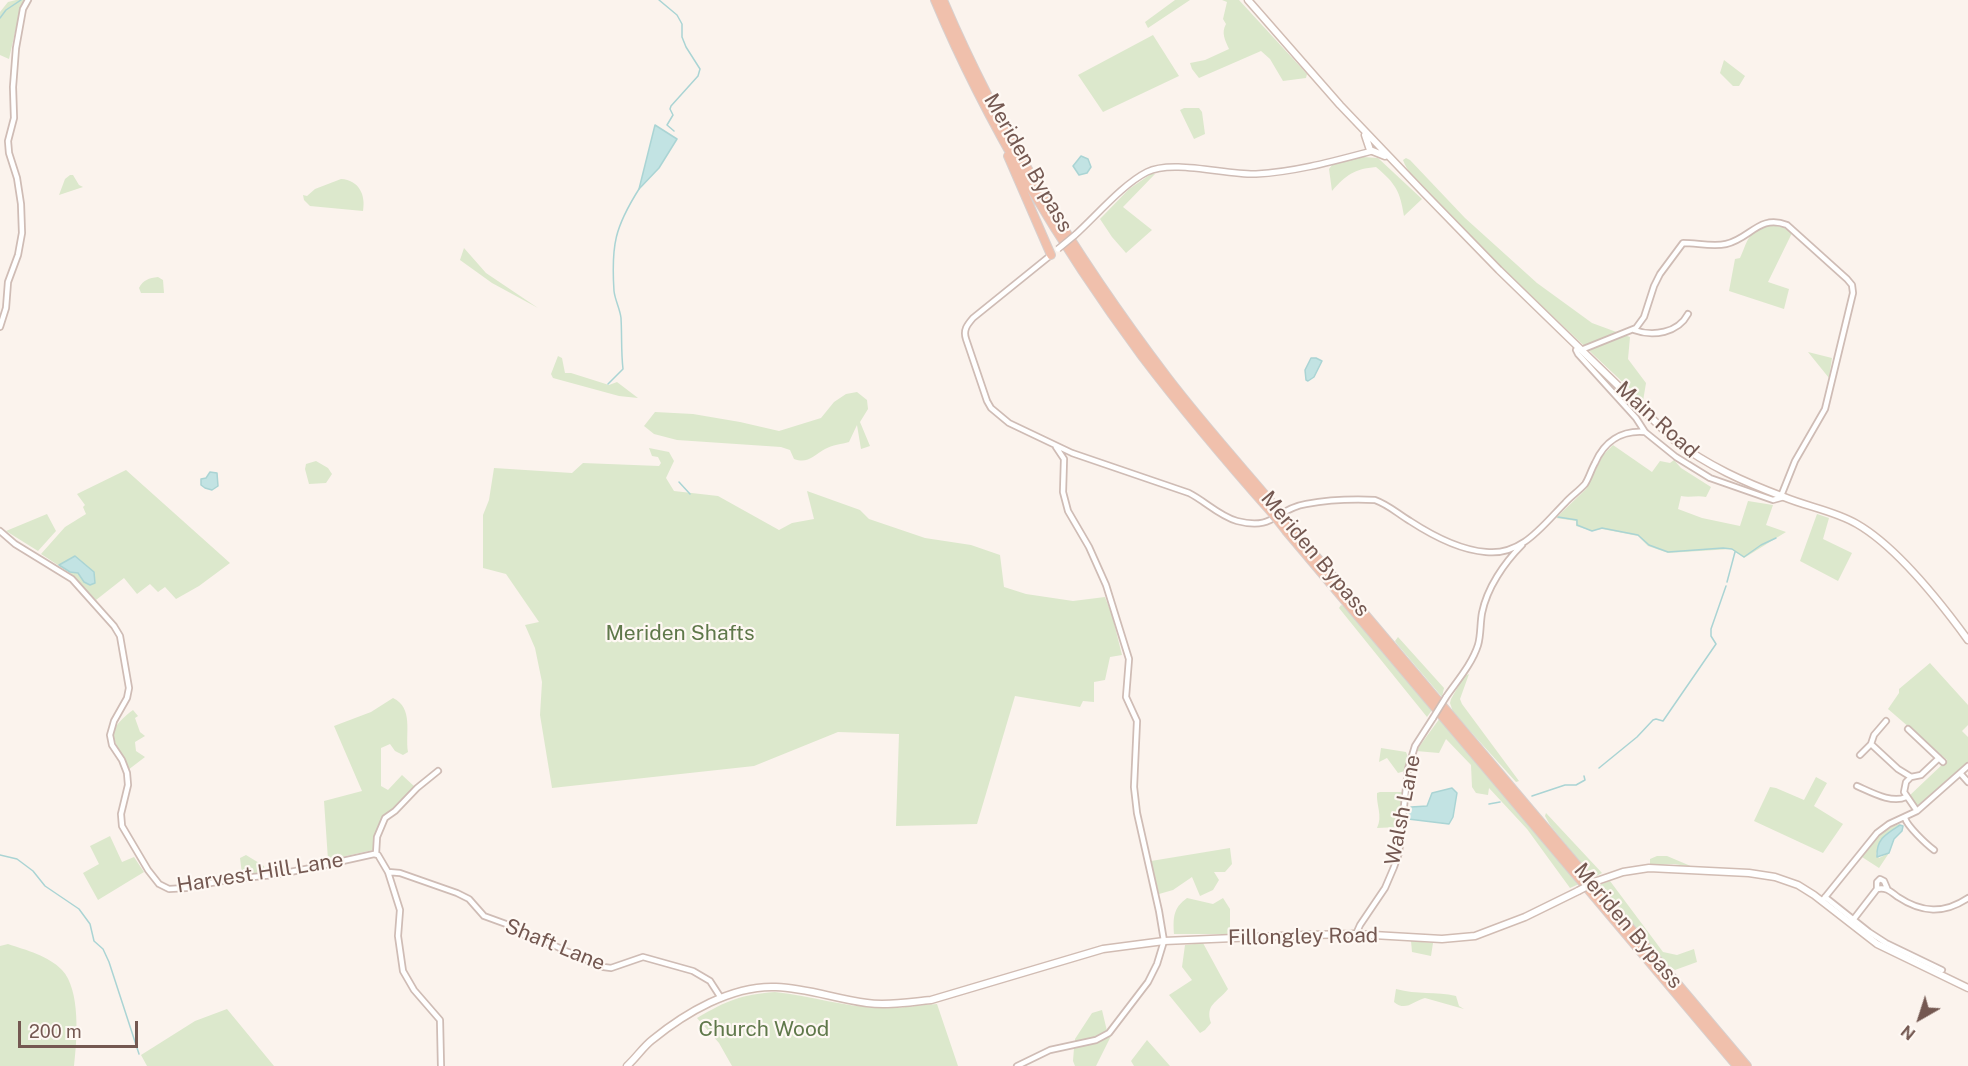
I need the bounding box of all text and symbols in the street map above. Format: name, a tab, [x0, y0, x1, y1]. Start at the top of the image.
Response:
street label: Meriden Bypass	[978, 89, 1078, 237]
street label: Main Road	[1611, 376, 1703, 464]
street label: Meriden Bypass	[1255, 486, 1375, 622]
park label: Meriden Shafts	[605, 621, 755, 647]
street label: Walsh Lane	[1380, 753, 1426, 867]
street label: Harvest Hill Lane	[175, 847, 345, 899]
street label: Meriden Bypass	[1568, 858, 1688, 994]
street label: Shaft Lane	[501, 914, 609, 976]
street label: Fillongley Road	[1228, 923, 1378, 951]
north arrow	[1890, 988, 1950, 1048]
scale bar	[21, 1009, 141, 1047]
park label: Church Wood	[699, 1017, 829, 1043]
text: 200 m	[29, 1021, 82, 1042]
text: N	[1898, 1021, 1919, 1044]

